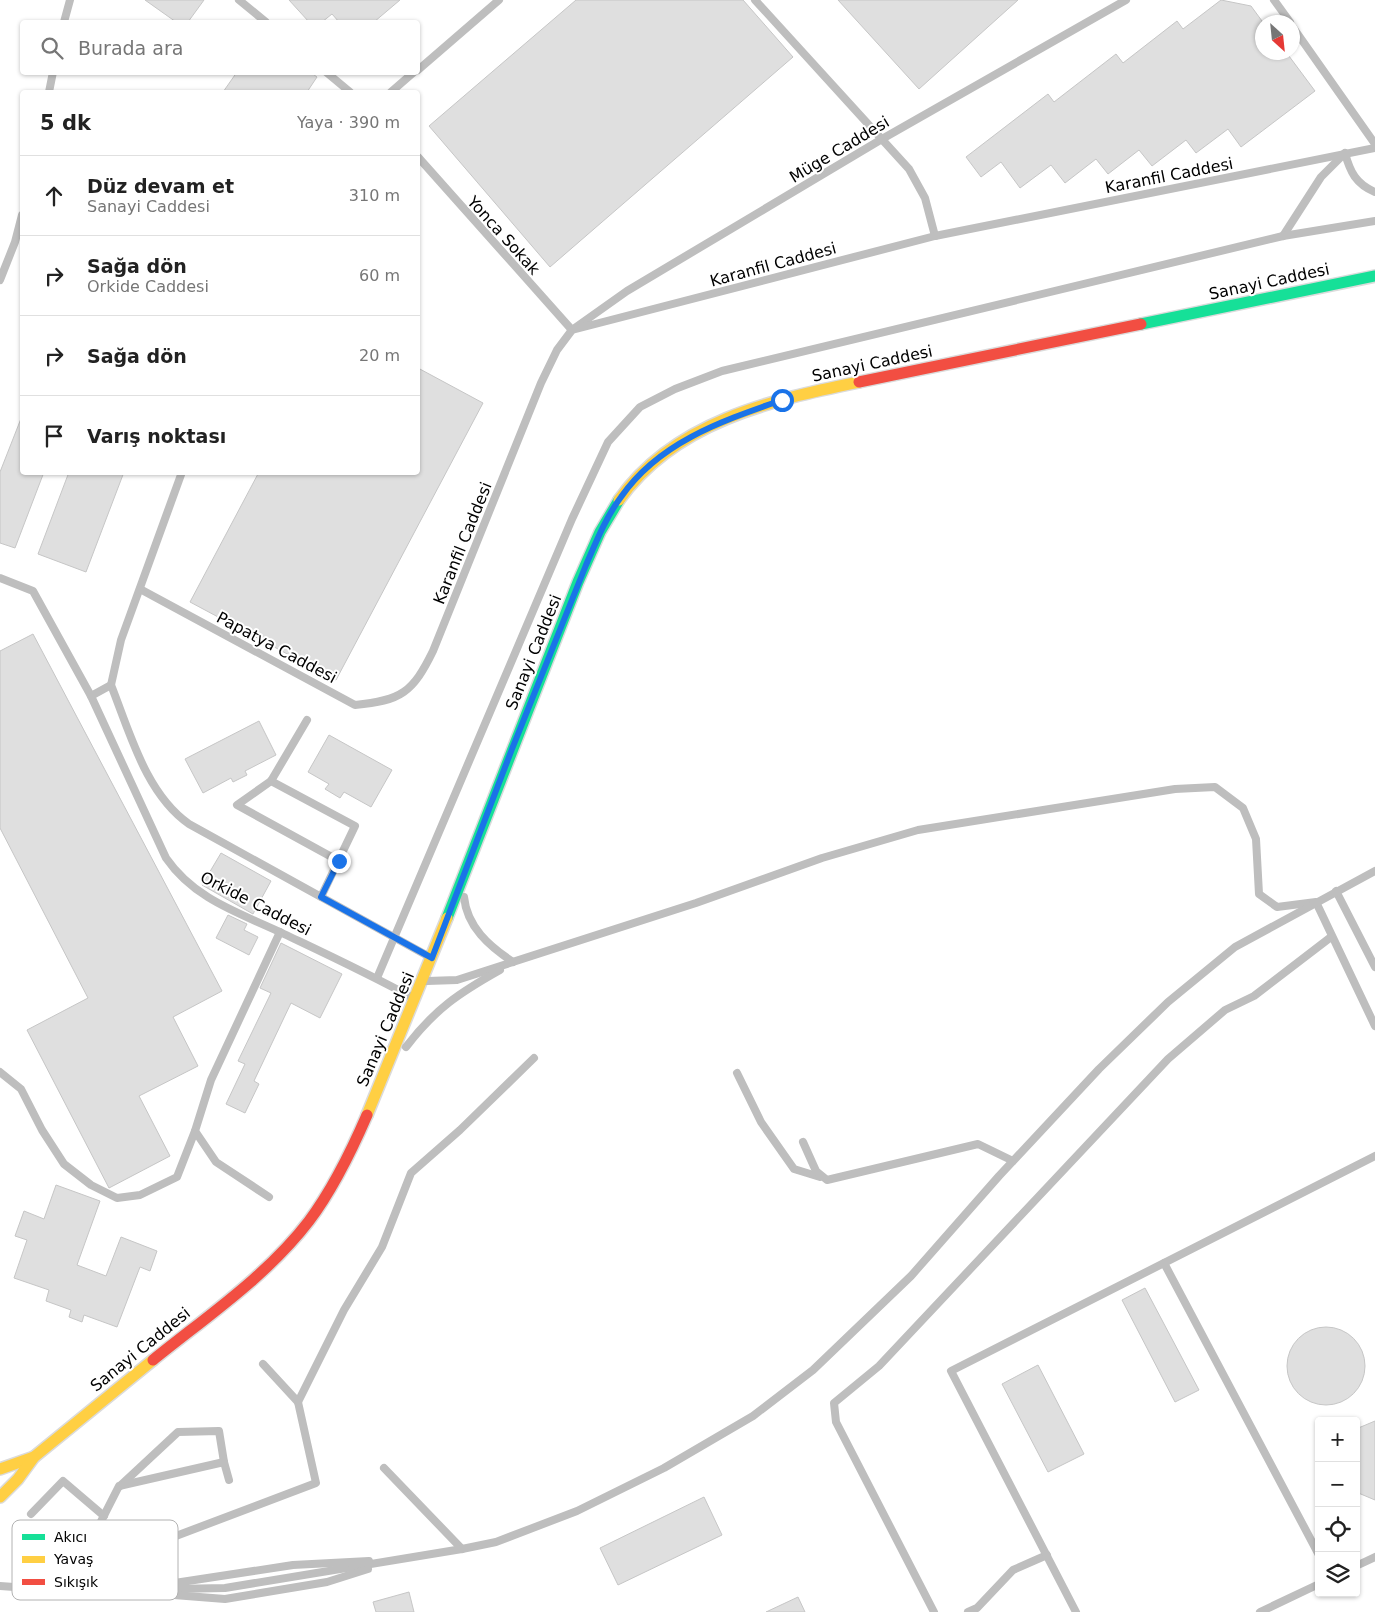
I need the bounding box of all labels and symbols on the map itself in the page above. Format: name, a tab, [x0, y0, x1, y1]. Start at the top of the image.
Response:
north arrow	[1255, 15, 1300, 60]
street label: Müge Caddesi	[786, 112, 893, 187]
street label: Karanfil Caddesi	[1103, 154, 1235, 197]
street label: Yonca Sokak	[463, 191, 544, 279]
street label: Karanfil Caddesi	[708, 238, 838, 290]
street label: Sanayi Caddesi	[1207, 259, 1331, 304]
street label: Sanayi Caddesi	[810, 341, 934, 386]
route start	[771, 389, 794, 412]
street label: Karanfil Caddesi	[429, 479, 496, 607]
street label: Sanayi Caddesi	[502, 592, 565, 713]
street label: Papatya Caddesi	[213, 608, 340, 687]
route end	[328, 850, 351, 873]
street label: Orkide Caddesi	[197, 867, 314, 940]
street label: Sanayi Caddesi	[353, 969, 418, 1089]
street label: Sanayi Caddesi	[87, 1303, 194, 1395]
legend	[12, 1520, 178, 1600]
text: Akıcı	[54, 1529, 87, 1545]
text: Yavaş	[53, 1551, 93, 1567]
text: Sıkışık	[54, 1574, 99, 1590]

